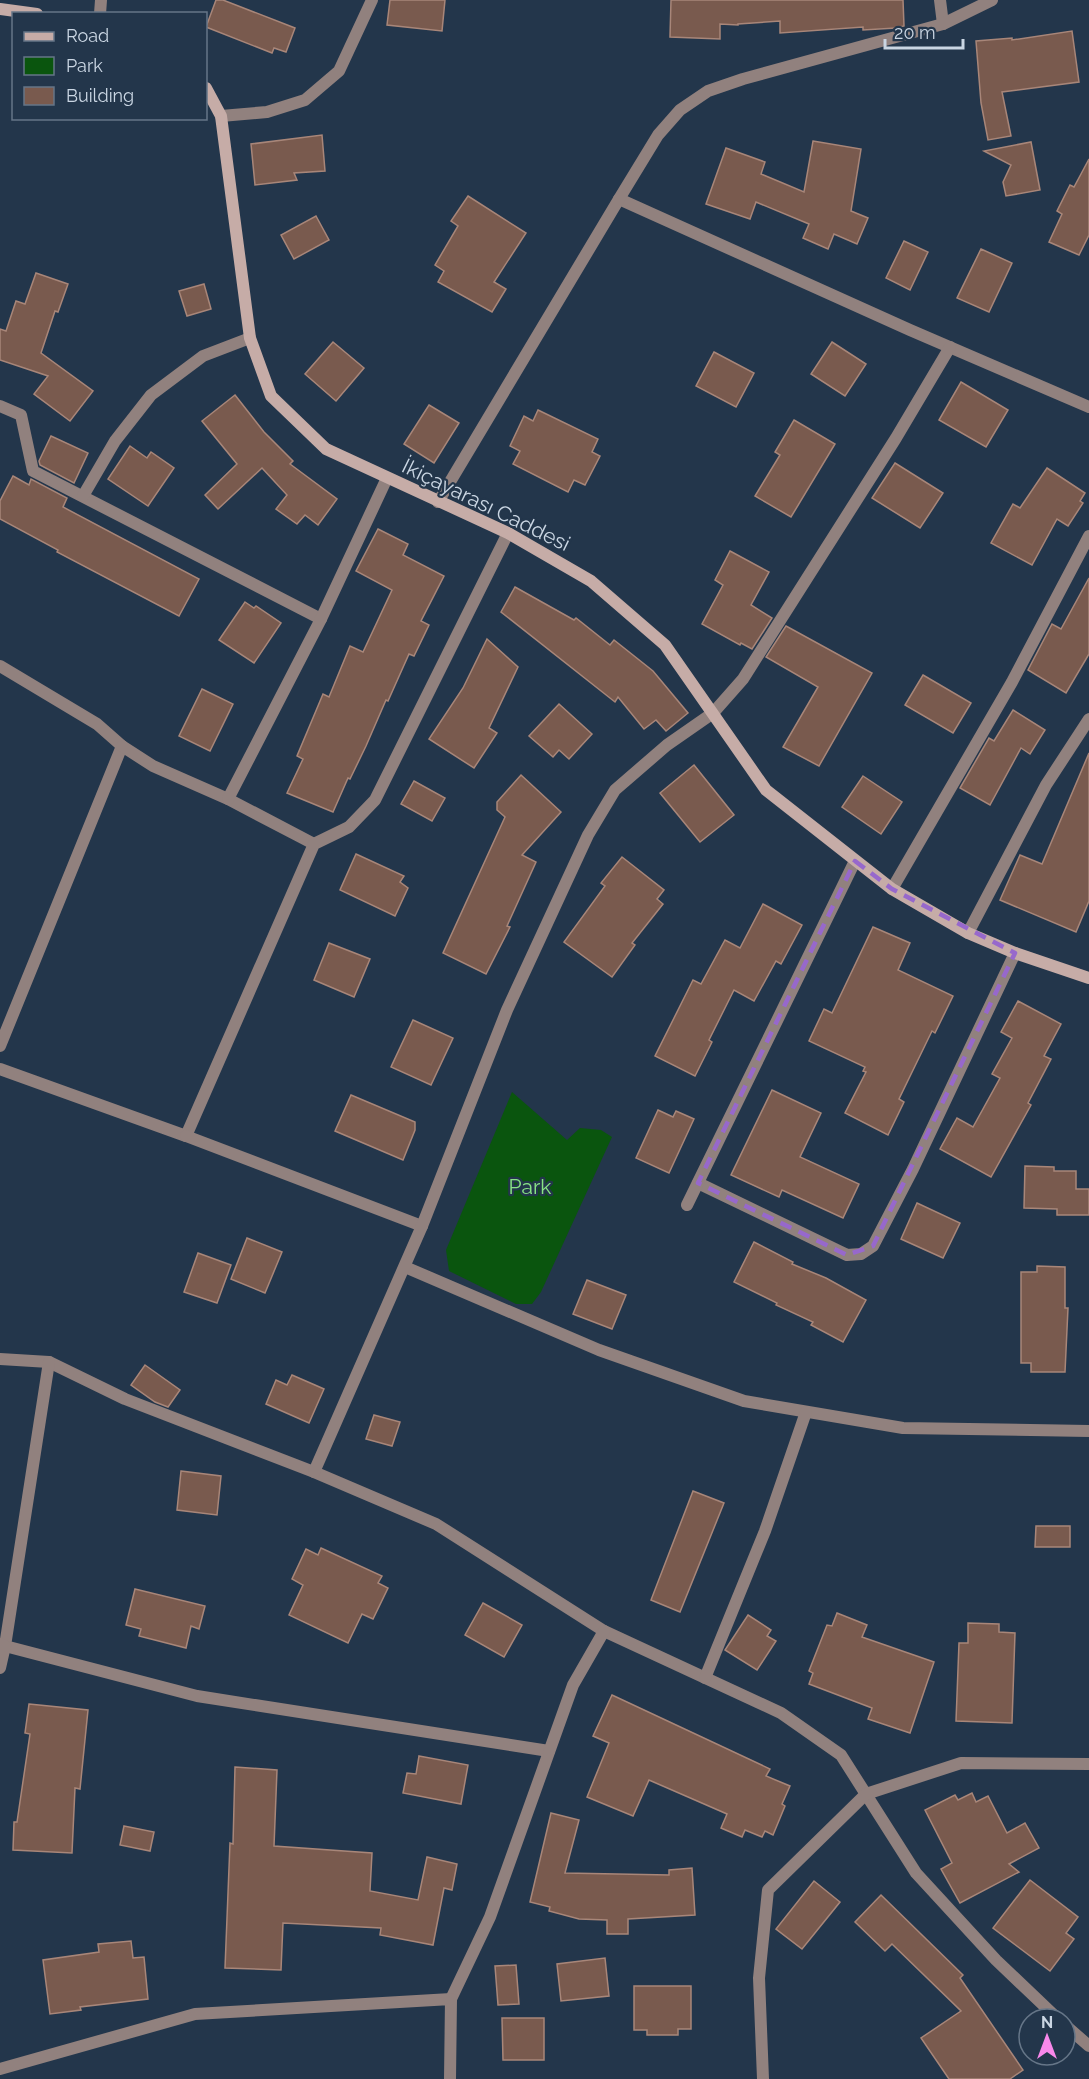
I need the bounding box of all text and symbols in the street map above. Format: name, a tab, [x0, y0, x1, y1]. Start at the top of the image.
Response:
legend	[12, 12, 207, 120]
scale bar	[885, 12, 963, 50]
text: 20 m	[894, 22, 936, 43]
text: Road	[66, 25, 109, 46]
text: Park	[66, 55, 103, 76]
text: Building	[66, 85, 134, 106]
street label: İkiçayarası Caddesi	[398, 453, 574, 556]
park label: Park	[509, 1174, 551, 1199]
north arrow	[1017, 2007, 1077, 2067]
text: N	[1041, 2013, 1053, 2032]

